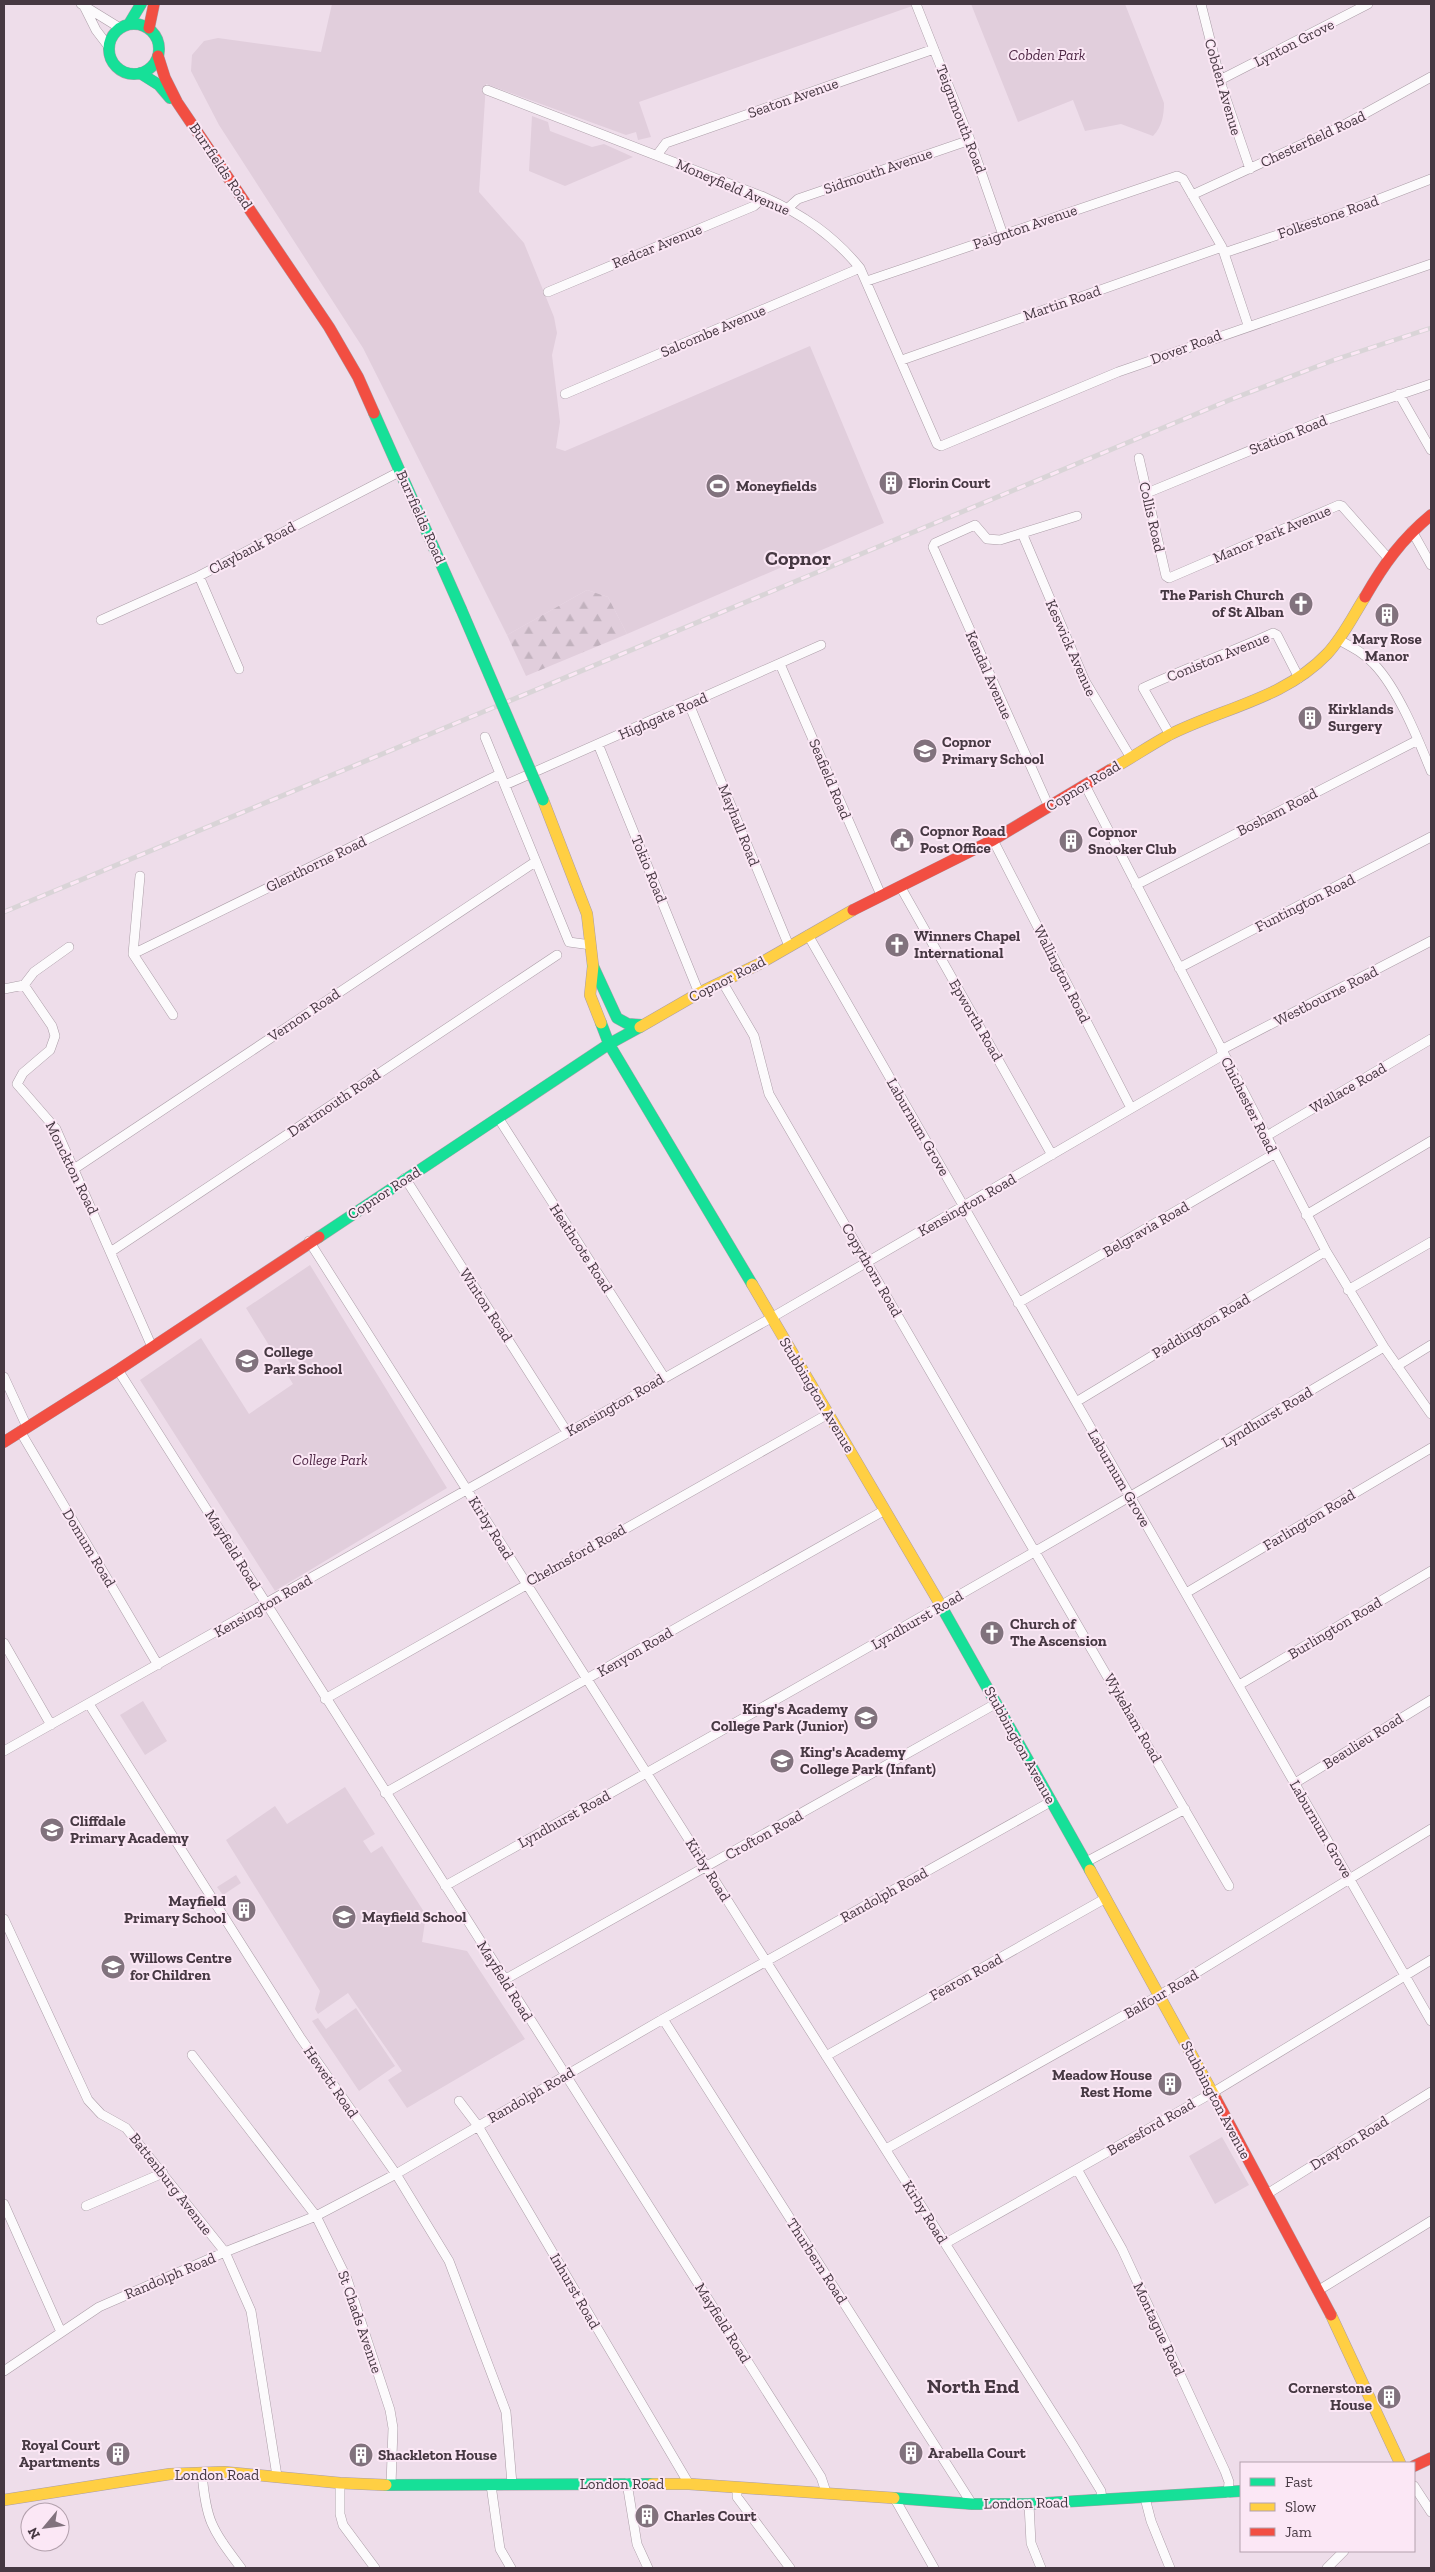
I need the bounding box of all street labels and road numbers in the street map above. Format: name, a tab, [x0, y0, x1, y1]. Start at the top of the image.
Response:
street label: Lynton Grove	[1251, 15, 1337, 71]
street label: Cobden Avenue	[1201, 37, 1245, 137]
street label: Teignmouth Road	[932, 62, 990, 177]
street label: Seaton Avenue	[745, 74, 841, 122]
street label: Chesterfield Road	[1257, 106, 1369, 171]
street label: Burrfields Road	[186, 119, 257, 213]
street label: Sidmouth Avenue	[821, 144, 935, 198]
street label: Moneyfield Avenue	[673, 155, 793, 219]
street label: Folkestone Road	[1275, 191, 1382, 243]
street label: Paignton Avenue	[970, 201, 1080, 253]
street label: Redcar Avenue	[610, 220, 704, 272]
street label: Martin Road	[1021, 281, 1104, 325]
street label: Salcombe Avenue	[658, 301, 768, 361]
street label: Dover Road	[1148, 326, 1225, 368]
street label: Station Road	[1246, 411, 1330, 459]
street label: Burrfields Road	[392, 468, 450, 567]
street label: Collis Road	[1135, 480, 1169, 555]
street label: Manor Park Avenue	[1210, 501, 1334, 567]
street label: Claybank Road	[206, 517, 299, 578]
street label: Keswick Avenue	[1042, 597, 1100, 699]
street label: Kendal Avenue	[961, 628, 1017, 722]
street label: Coniston Avenue	[1164, 628, 1272, 686]
street label: Highgate Road	[616, 688, 711, 744]
street label: Seafield Road	[805, 736, 855, 823]
street label: Copnor Road	[1043, 756, 1124, 815]
street label: Mayhall Road	[714, 781, 764, 869]
street label: Bosham Road	[1234, 784, 1321, 840]
street label: Glenthorne Road	[263, 832, 370, 896]
street label: Tokio Road	[627, 833, 671, 906]
street label: Funtington Road	[1252, 870, 1359, 936]
street label: Wallington Road	[1030, 922, 1095, 1026]
street label: Copnor Road	[686, 952, 769, 1006]
street label: Westbourne Road	[1271, 962, 1382, 1030]
street label: Epworth Road	[945, 976, 1007, 1065]
street label: Vernon Road	[264, 984, 344, 1046]
street label: Chichester Road	[1217, 1054, 1281, 1157]
street label: Wallace Road	[1306, 1058, 1390, 1117]
street label: Dartmouth Road	[284, 1065, 384, 1141]
street label: Laburnum Grove	[883, 1075, 953, 1179]
street label: Monckton Road	[42, 1118, 103, 1218]
street label: Copnor Road	[344, 1162, 425, 1223]
street label: Kensington Road	[915, 1169, 1020, 1240]
street label: Belgravia Road	[1100, 1197, 1193, 1261]
street label: Heathcote Road	[546, 1200, 617, 1296]
street label: Copythorn Road	[838, 1220, 906, 1321]
street label: Winton Road	[456, 1265, 517, 1346]
street label: Paddington Road	[1149, 1289, 1254, 1362]
street label: Stubbington Avenue	[775, 1334, 859, 1456]
street label: Kensington Road	[563, 1369, 668, 1440]
street label: Lyndhurst Road	[1218, 1382, 1316, 1451]
street label: Laburnum Grove	[1084, 1426, 1154, 1530]
street label: Farlington Road	[1260, 1485, 1359, 1555]
street label: Kirby Road	[465, 1493, 518, 1563]
street label: Domum Road	[59, 1506, 120, 1591]
street label: Mayfield Road	[201, 1507, 265, 1594]
street label: Chelmsford Road	[523, 1520, 630, 1590]
street label: Kensington Road	[211, 1570, 316, 1641]
street label: Lyndhurst Road	[868, 1586, 967, 1654]
street label: Burlington Road	[1285, 1593, 1386, 1663]
street label: Kenyon Road	[594, 1623, 677, 1681]
street label: Wykeham Road	[1100, 1670, 1166, 1766]
street label: Stubbington Avenue	[980, 1683, 1060, 1807]
street label: Beaulieu Road	[1320, 1709, 1407, 1773]
street label: Laburnum Grove	[1286, 1777, 1356, 1881]
street label: Lyndhurst Road	[515, 1786, 614, 1852]
street label: Crofton Road	[722, 1806, 807, 1864]
street label: Kirby Road	[682, 1835, 735, 1905]
street label: Randolph Road	[837, 1863, 932, 1926]
street label: Mayfield Road	[473, 1938, 537, 2025]
street label: Fearon Road	[926, 1949, 1006, 2004]
street label: Balfour Road	[1121, 1965, 1202, 2022]
street label: Stubbington Avenue	[1177, 2038, 1255, 2162]
street label: Hewett Road	[300, 2043, 363, 2122]
street label: Randolph Road	[484, 2063, 578, 2127]
street label: Beresford Road	[1104, 2094, 1199, 2159]
street label: Drayton Road	[1306, 2111, 1392, 2174]
street label: Battenburg Avenue	[126, 2129, 216, 2239]
street label: Kirby Road	[899, 2177, 952, 2247]
street label: Thurbern Road	[783, 2215, 852, 2308]
street label: Randolph Road	[122, 2248, 219, 2303]
street label: Inhurst Road	[546, 2250, 604, 2333]
street label: St Chads Avenue	[334, 2268, 386, 2376]
street label: Montague Road	[1129, 2279, 1189, 2379]
street label: Mayfield Road	[691, 2280, 755, 2367]
street label: London Road	[175, 2466, 260, 2484]
street label: London Road	[580, 2475, 665, 2493]
street label: London Road	[984, 2493, 1069, 2513]

